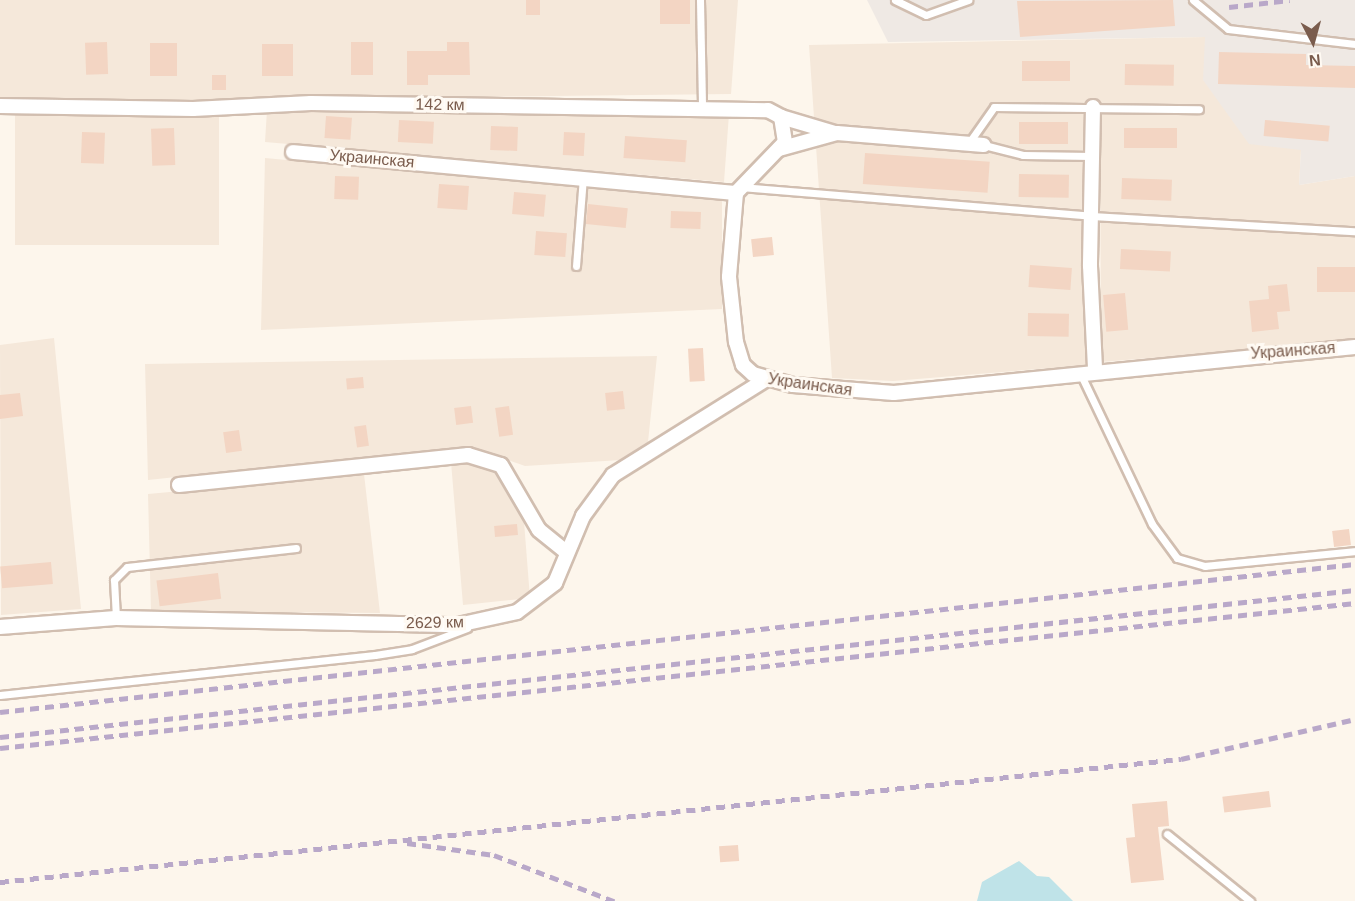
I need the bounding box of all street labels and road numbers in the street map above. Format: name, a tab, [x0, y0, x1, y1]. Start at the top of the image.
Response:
street label: 142 км	[415, 95, 465, 115]
street label: Украинская	[329, 146, 415, 172]
street label: Украинская	[1250, 338, 1336, 364]
street label: Украинская	[767, 370, 853, 400]
street label: 2629 км	[406, 613, 464, 633]

